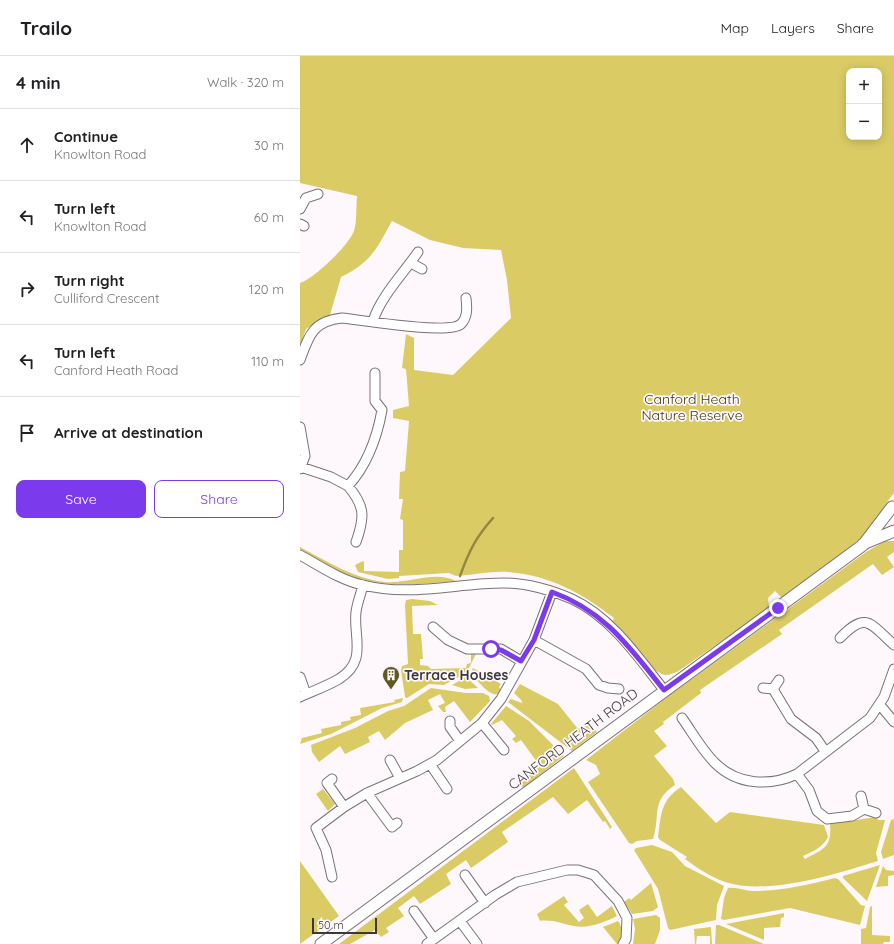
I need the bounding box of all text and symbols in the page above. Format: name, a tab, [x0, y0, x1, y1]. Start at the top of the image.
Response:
text: Trailo	[20, 16, 72, 40]
text: Map	[720, 19, 749, 37]
text: Layers	[771, 19, 815, 37]
text: Share	[837, 19, 874, 37]
map controls	[846, 68, 882, 140]
button: +	[846, 68, 882, 104]
text: 4 min	[16, 72, 61, 93]
text: Walk · 320 m	[207, 74, 284, 90]
button: −	[846, 104, 882, 140]
text: Continue	[54, 127, 118, 146]
icon: ahead	[16, 134, 38, 156]
text: 30 m	[254, 137, 284, 153]
text: Knowlton Road	[54, 146, 146, 162]
text: Turn left	[54, 199, 116, 218]
icon: left	[16, 206, 38, 228]
text: 60 m	[254, 209, 284, 225]
text: Knowlton Road	[54, 218, 146, 234]
text: Turn right	[54, 271, 125, 290]
icon: right	[16, 278, 38, 300]
text: 120 m	[249, 281, 284, 297]
text: Culliford Crescent	[54, 290, 160, 306]
text: Turn left	[54, 343, 116, 362]
icon: left	[16, 350, 38, 372]
text: 110 m	[251, 353, 284, 369]
text: Canford Heath Road	[54, 362, 178, 378]
park label: Canford Heath Nature Reserve	[641, 390, 743, 424]
icon: arrive	[16, 422, 38, 444]
text: Arrive at destination	[54, 423, 203, 442]
button: Save	[16, 480, 146, 518]
button: Share	[154, 480, 284, 518]
route end	[769, 599, 787, 617]
route start	[482, 640, 500, 658]
building icon: Terrace Houses	[381, 665, 401, 690]
place label: Terrace Houses	[404, 666, 509, 684]
street label: CANFORD HEATH ROAD	[505, 684, 641, 794]
scale bar	[312, 916, 377, 935]
text: 50 m	[318, 918, 344, 932]

